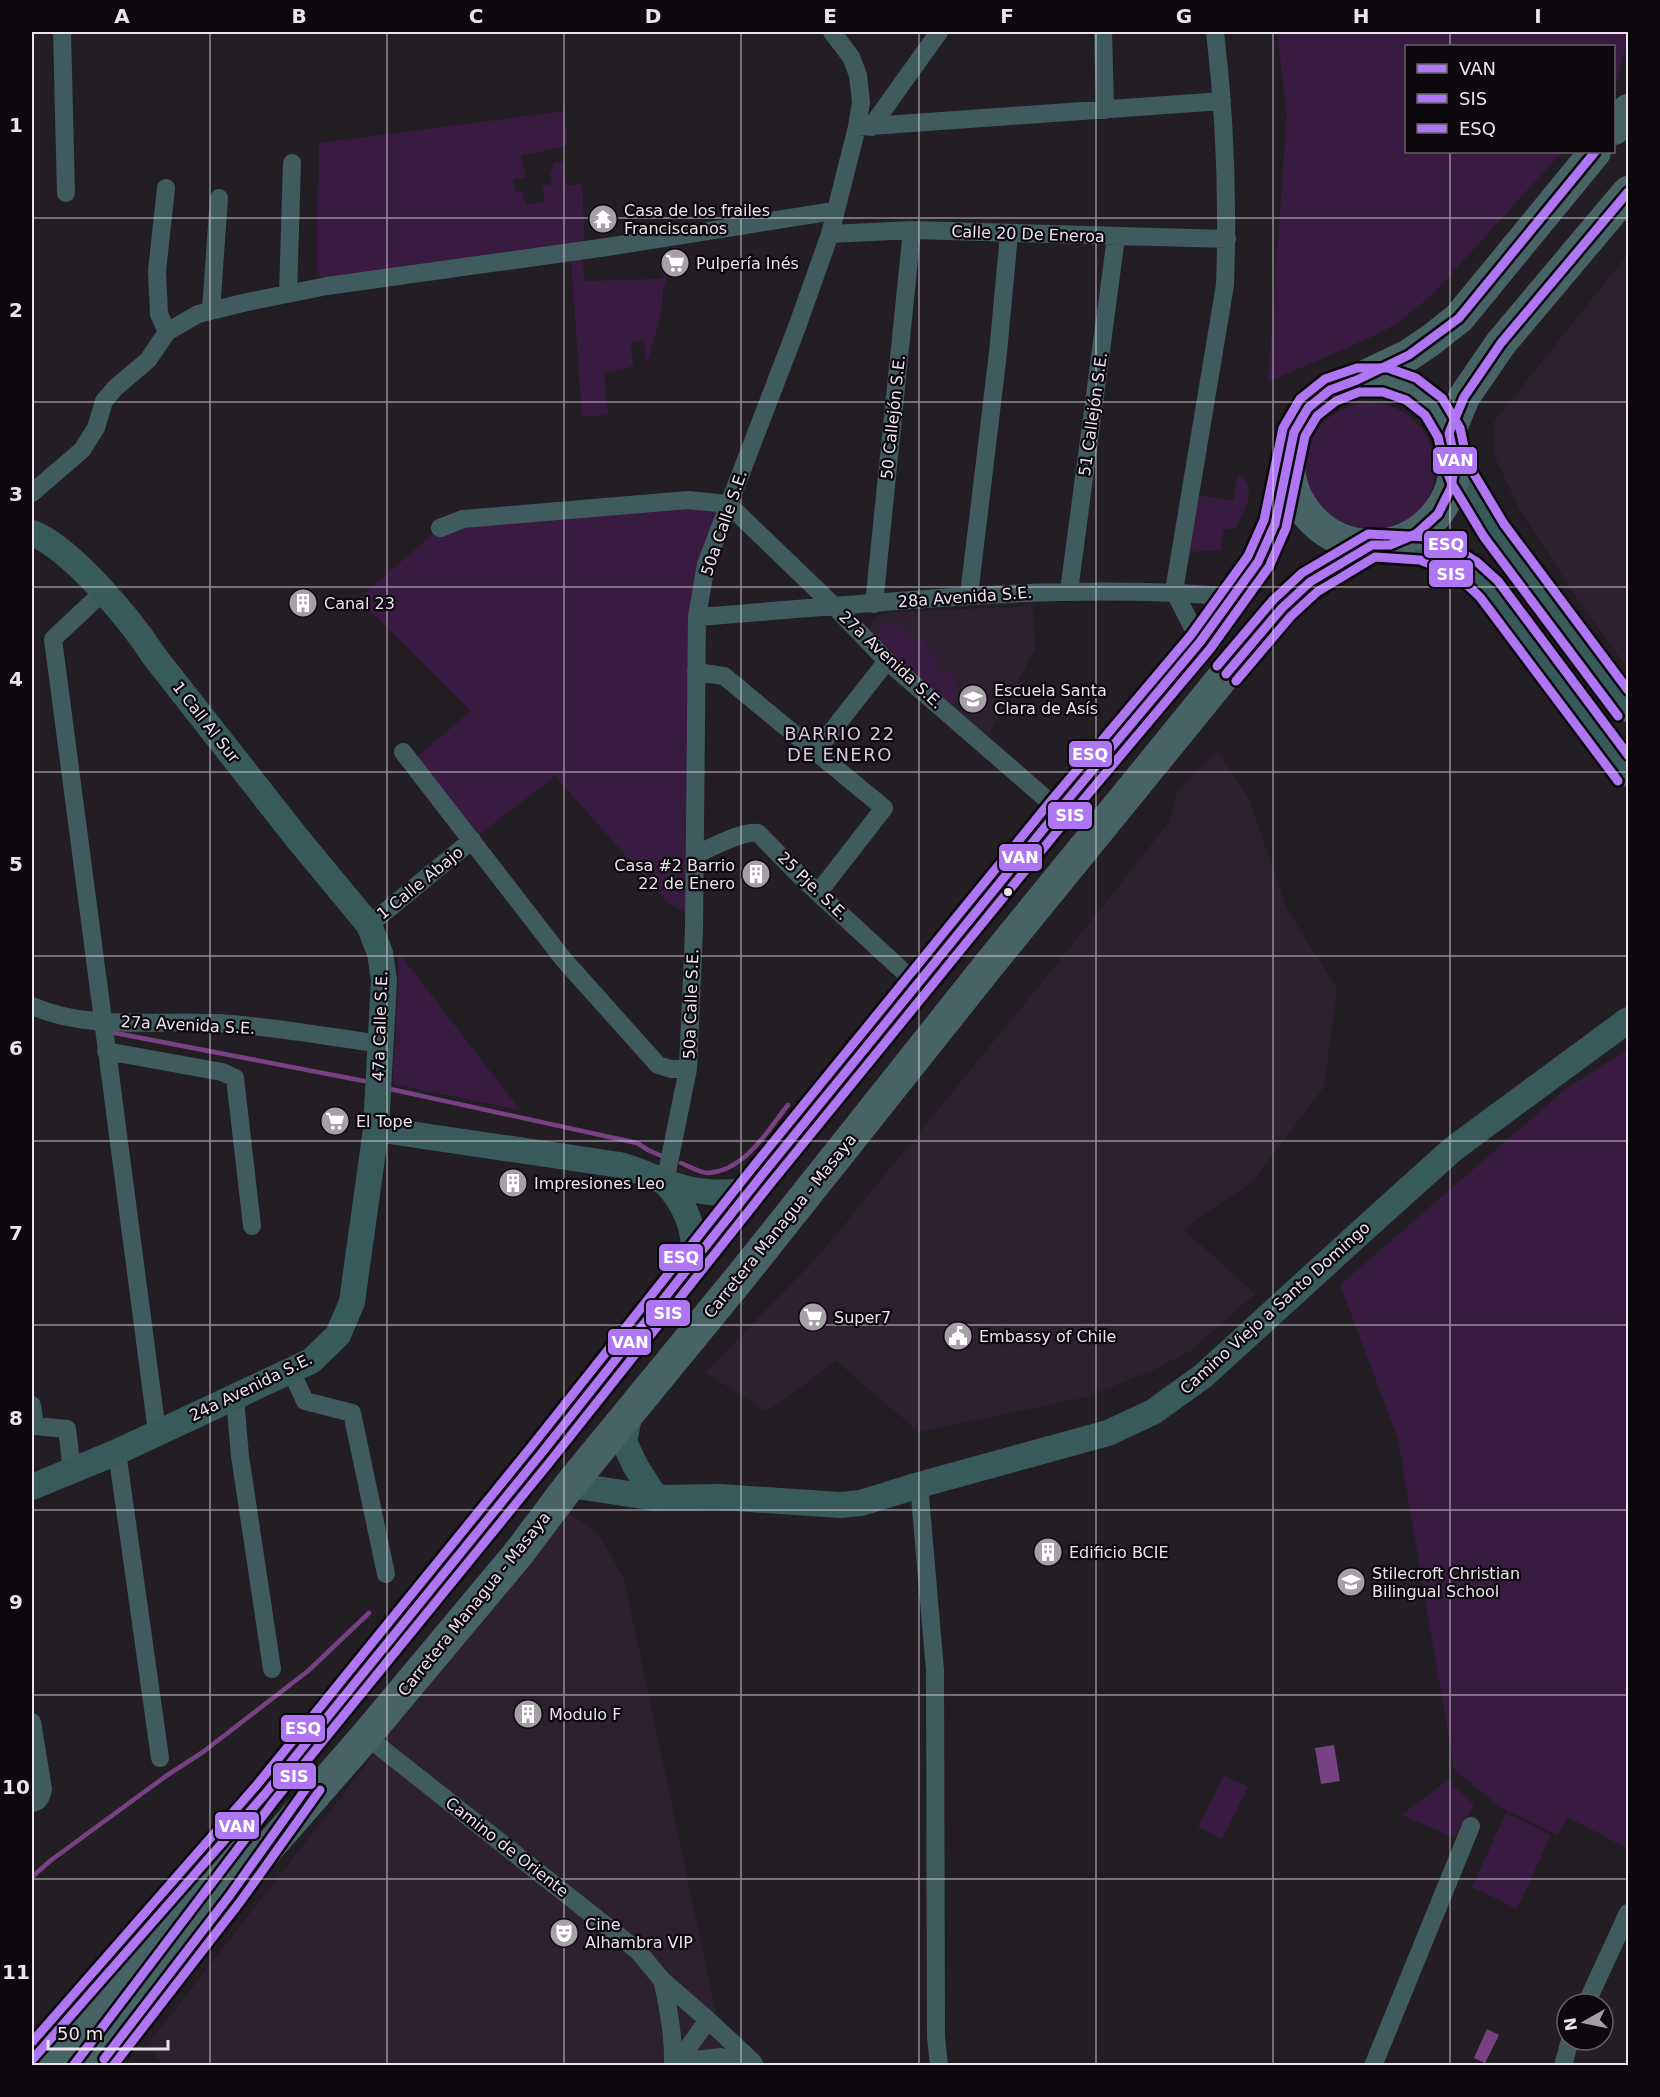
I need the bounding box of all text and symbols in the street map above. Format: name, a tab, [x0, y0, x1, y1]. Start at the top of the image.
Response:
text: A	[114, 4, 130, 28]
text: B	[291, 4, 307, 28]
text: C	[469, 4, 483, 28]
text: D	[645, 4, 661, 28]
text: E	[823, 4, 837, 28]
text: F	[1000, 4, 1014, 28]
text: G	[1176, 4, 1192, 28]
text: H	[1353, 4, 1369, 28]
text: I	[1534, 4, 1542, 28]
legend	[1405, 45, 1615, 153]
text: VAN	[1459, 58, 1496, 79]
text: SIS	[1459, 88, 1487, 109]
text: 1	[9, 113, 23, 137]
text: ESQ	[1459, 118, 1496, 139]
place label: Casa de los frailes Franciscanos	[624, 201, 770, 238]
temple icon: Casa de los frailes Franciscanos	[587, 203, 619, 235]
street label: Calle 20 De Eneroa	[951, 222, 1105, 246]
supermarket icon: Pulpería Inés	[659, 247, 691, 279]
place label: Pulpería Inés	[696, 254, 799, 273]
text: 2	[9, 298, 23, 322]
street label: 51 Callejón S.E.	[1075, 351, 1111, 477]
street label: 50 Callejón S.E.	[877, 354, 909, 480]
line badge: VAN	[1432, 446, 1478, 475]
text: VAN	[1436, 451, 1474, 470]
street label: 50a Calle S.E.	[697, 468, 751, 578]
text: 3	[9, 482, 23, 506]
line badge: ESQ	[1423, 530, 1468, 559]
text: ESQ	[1428, 535, 1464, 554]
line badge: SIS	[1428, 559, 1474, 588]
text: SIS	[1437, 565, 1466, 584]
street label: 28a Avenida S.E.	[897, 583, 1033, 611]
building icon: Canal 23	[287, 587, 319, 619]
place label: Canal 23	[324, 594, 395, 613]
street label: 27a Avenida S.E.	[835, 607, 947, 713]
text: 4	[9, 667, 23, 691]
street label: 1 Call Al Sur	[168, 678, 244, 767]
place label: Escuela Santa Clara de Asís	[994, 681, 1107, 718]
school or university icon: Escuela Santa Clara de Asís	[957, 683, 989, 715]
district label: BARRIO 22 DE ENERO	[784, 723, 896, 765]
line badge: ESQ	[1068, 740, 1113, 768]
text: ESQ	[1072, 745, 1108, 764]
line badge: SIS	[1047, 801, 1093, 830]
text: SIS	[1056, 806, 1085, 825]
street label: 1 Calle Abajo	[373, 843, 467, 923]
line badge: VAN	[998, 843, 1043, 872]
street label: 25 Pje. S.E.	[774, 848, 852, 924]
text: VAN	[1001, 848, 1039, 867]
text: 5	[9, 852, 23, 876]
place label: Casa #2 Barrio 22 de Enero	[614, 856, 735, 893]
building icon: Casa #2 Barrio 22 de Enero	[740, 858, 772, 890]
unlabelled marker	[1002, 886, 1014, 898]
street label: 50a Calle S.E.	[680, 948, 702, 1060]
street label: 47a Calle S.E.	[369, 970, 391, 1082]
street label: 27a Avenida S.E.	[120, 1012, 256, 1038]
text: 6	[9, 1036, 23, 1060]
supermarket icon: El Tope	[319, 1105, 351, 1137]
place label: El Tope	[356, 1112, 412, 1131]
street label: Carretera Managua - Masaya	[700, 1130, 860, 1322]
building icon: Impresiones Leo	[497, 1167, 529, 1199]
place label: Impresiones Leo	[534, 1174, 665, 1193]
street label: Camino Viejo a Santo Domingo	[1176, 1218, 1374, 1398]
text: 7	[9, 1221, 23, 1245]
line badge: ESQ	[658, 1243, 704, 1272]
text: ESQ	[663, 1248, 699, 1267]
line badge: SIS	[645, 1299, 691, 1327]
supermarket icon: Super7	[797, 1301, 829, 1333]
text: SIS	[654, 1304, 683, 1323]
place label: Super7	[834, 1308, 891, 1327]
public building icon: Embassy of Chile	[942, 1320, 974, 1352]
place label: Embassy of Chile	[979, 1327, 1116, 1346]
line badge: VAN	[607, 1328, 652, 1356]
text: VAN	[611, 1333, 649, 1352]
street label: 24a Avenida S.E.	[186, 1349, 316, 1425]
text: 8	[9, 1406, 23, 1430]
street label: Carretera Managua - Masaya	[394, 1508, 554, 1700]
building icon: Edificio BCIE	[1032, 1536, 1064, 1568]
place label: Edificio BCIE	[1069, 1543, 1169, 1562]
place label: Stilecroft Christian Bilingual School	[1372, 1564, 1520, 1601]
school or university icon: Stilecroft Christian Bilingual School	[1335, 1566, 1367, 1598]
text: 9	[9, 1590, 23, 1614]
building icon: Modulo F	[512, 1698, 544, 1730]
place label: Modulo F	[549, 1705, 621, 1724]
line badge: ESQ	[280, 1714, 326, 1743]
text: ESQ	[285, 1719, 321, 1738]
line badge: SIS	[272, 1762, 317, 1790]
text: SIS	[280, 1767, 309, 1786]
text: 10	[2, 1775, 30, 1799]
street label: Camino de Oriente	[442, 1793, 572, 1901]
line badge: VAN	[214, 1811, 260, 1840]
text: VAN	[218, 1817, 256, 1836]
place label: Cine Alhambra VIP	[585, 1915, 693, 1952]
theatre icon: Cine Alhambra VIP	[548, 1917, 580, 1949]
text: 11	[2, 1960, 30, 1984]
north arrow	[1555, 1992, 1615, 2052]
scale bar	[48, 2013, 168, 2051]
text: N	[1560, 2016, 1581, 2032]
text: 50 m	[57, 2023, 103, 2044]

